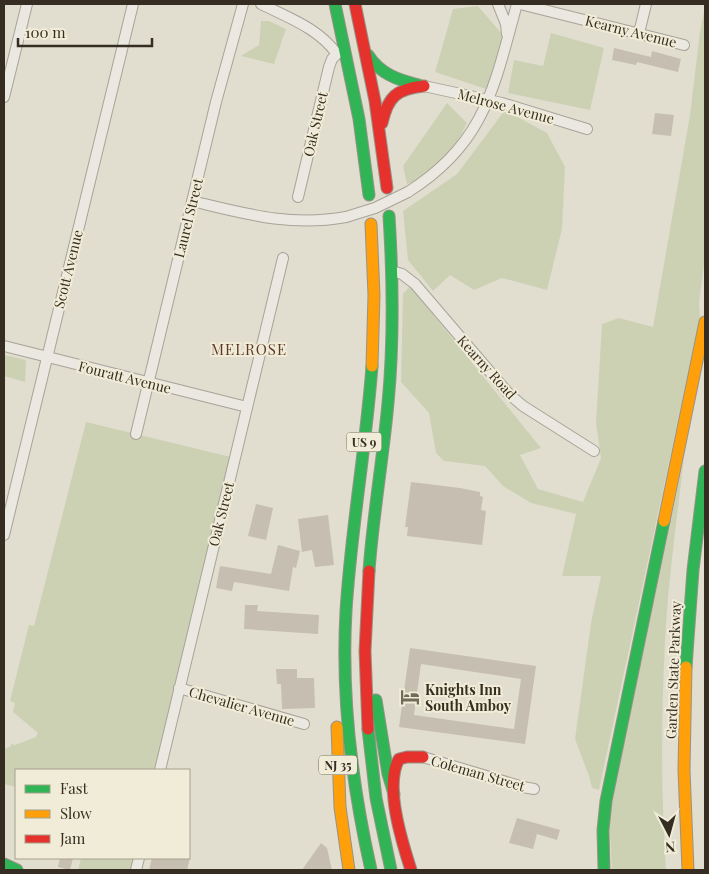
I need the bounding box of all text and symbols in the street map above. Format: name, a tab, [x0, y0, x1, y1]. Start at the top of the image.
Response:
street label: Kearny Avenue	[583, 10, 679, 52]
scale bar	[18, 15, 151, 47]
text: 100 m	[25, 22, 66, 42]
street label: Melrose Avenue	[456, 84, 556, 128]
street label: Oak Street	[298, 89, 332, 158]
street label: Laurel Street	[169, 175, 207, 260]
street label: Scott Avenue	[49, 228, 87, 310]
street label: Kearny Road	[453, 331, 521, 403]
district label: MELROSE	[211, 339, 287, 359]
street label: Fouratt Avenue	[77, 356, 173, 398]
road number: US 9	[346, 432, 382, 452]
street label: Oak Street	[204, 479, 238, 548]
street label: Garden State Parkway	[661, 601, 685, 739]
place label: Knights Inn South Amboy	[425, 680, 512, 715]
street label: Chevalier Avenue	[187, 682, 297, 730]
hotel icon: Knights Inn South Amboy	[399, 686, 421, 708]
street label: Coleman Street	[429, 751, 528, 796]
road number: NJ 35	[319, 756, 357, 774]
legend	[15, 769, 190, 859]
text: Fast	[60, 778, 89, 798]
text: Slow	[60, 803, 92, 823]
north arrow	[644, 809, 694, 859]
text: Jam	[59, 828, 86, 848]
text: N	[664, 837, 676, 857]

